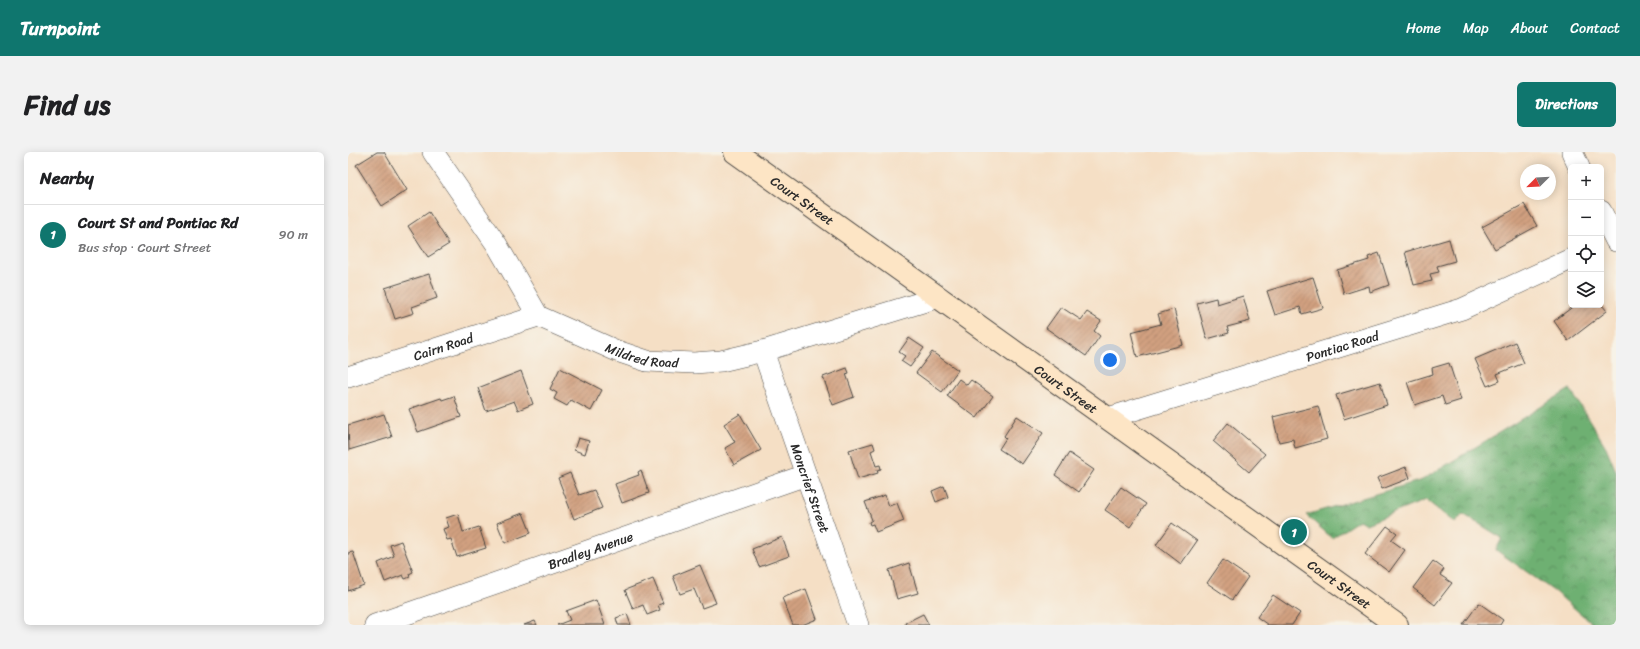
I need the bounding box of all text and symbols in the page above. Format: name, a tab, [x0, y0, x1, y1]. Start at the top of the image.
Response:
text: Turnpoint	[20, 12, 101, 45]
text: Home	[1406, 16, 1441, 41]
text: Map	[1463, 16, 1489, 41]
text: About	[1511, 16, 1548, 41]
text: Contact	[1570, 16, 1620, 41]
text: Find us	[24, 80, 111, 129]
button: Directions	[1517, 82, 1616, 127]
text: Nearby	[40, 163, 94, 193]
north arrow	[1520, 164, 1556, 200]
map controls	[1568, 164, 1604, 308]
button: +	[1568, 164, 1604, 200]
street label: Court Street	[765, 170, 839, 232]
button: −	[1568, 200, 1604, 236]
text: Court St and Pontiac Rd	[78, 210, 238, 236]
text: 1	[50, 223, 56, 246]
text: 90 m	[278, 223, 308, 246]
text: Bus stop · Court Street	[78, 236, 211, 259]
button: locate	[1568, 236, 1604, 272]
button: layers	[1568, 272, 1604, 308]
street label: Pontiac Road	[1303, 324, 1383, 368]
street label: Cairn Road	[410, 326, 477, 367]
street label: Mildred Road	[601, 336, 680, 374]
your location	[1100, 350, 1120, 370]
street label: Court Street	[1029, 358, 1103, 420]
street label: Moncrief Street	[784, 440, 836, 536]
pin: 1	[1281, 517, 1307, 547]
street label: Bradley Avenue	[545, 525, 637, 576]
street label: Court Street	[1302, 553, 1376, 615]

